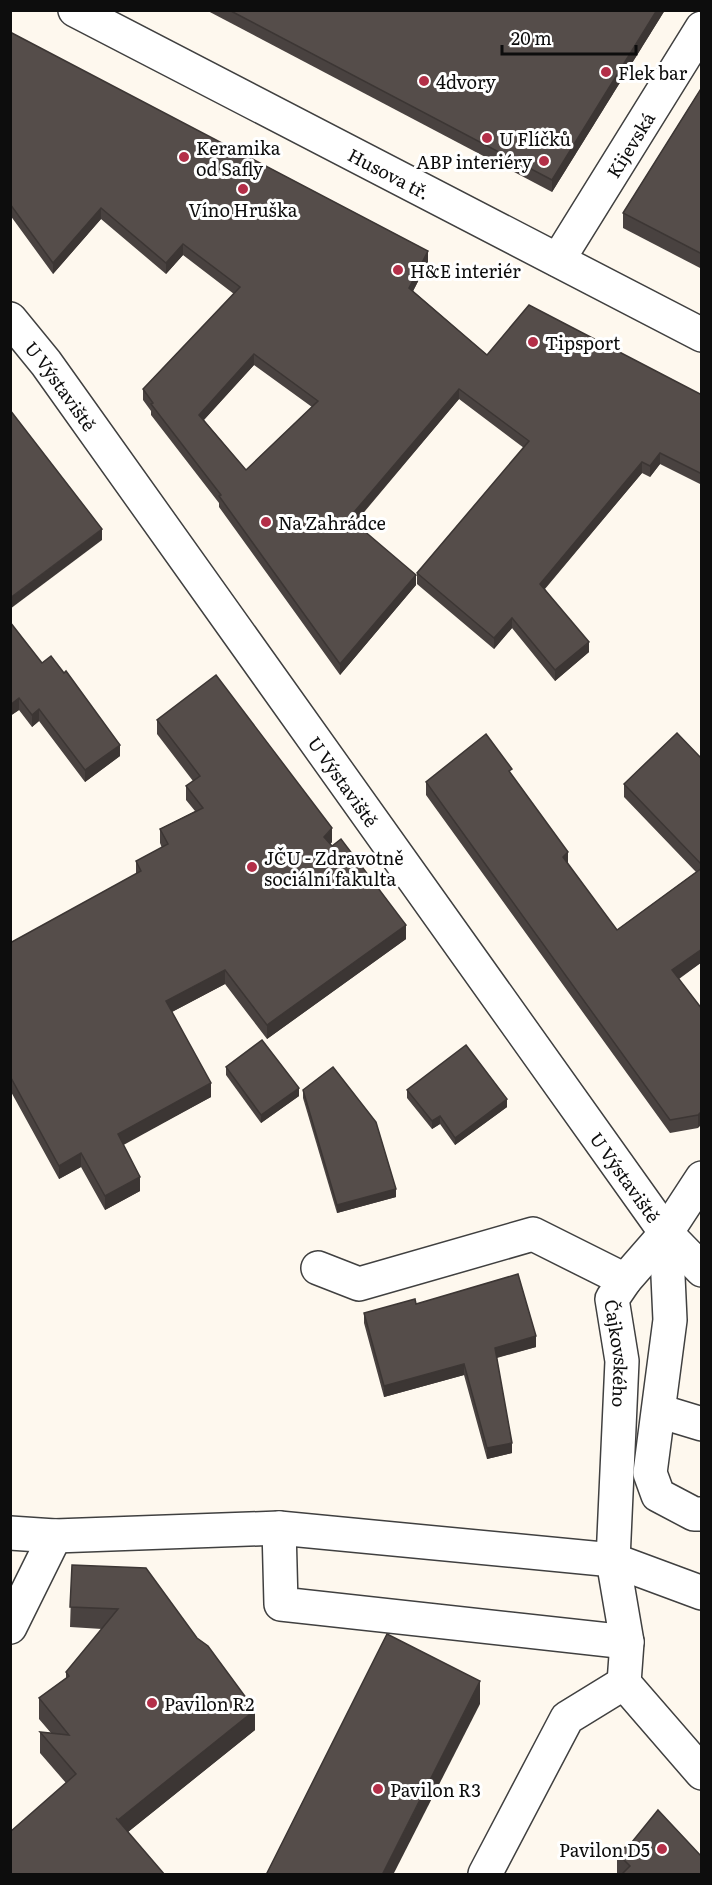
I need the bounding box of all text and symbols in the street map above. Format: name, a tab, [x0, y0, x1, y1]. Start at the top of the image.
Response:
scale bar	[502, 18, 636, 56]
text: 20 m	[511, 24, 552, 51]
place label: Flek bar	[618, 59, 688, 86]
marker: Flek bar	[599, 65, 613, 79]
place label: 4dvory	[436, 68, 496, 95]
marker: 4dvory	[417, 74, 431, 88]
street label: Kijevská	[599, 106, 661, 183]
place label: U Flíčků	[499, 125, 571, 152]
marker: U Flíčků	[480, 131, 494, 145]
place label: Keramika od Safly	[196, 134, 281, 182]
street label: Husova tř.	[344, 140, 435, 205]
place label: ABP interiéry	[416, 148, 533, 175]
marker: Keramika od Safly	[177, 150, 191, 164]
marker: ABP interiéry	[537, 154, 551, 168]
marker: Víno Hruška	[236, 182, 250, 196]
place label: Víno Hruška	[189, 196, 298, 223]
place label: H&E interiér	[410, 257, 521, 284]
marker: H&E interiér	[391, 263, 405, 277]
place label: Tipsport	[545, 329, 621, 356]
street label: U Výstaviště	[19, 335, 103, 436]
marker: Tipsport	[526, 335, 540, 349]
place label: Na Zahrádce	[278, 509, 386, 536]
marker: Na Zahrádce	[259, 515, 273, 529]
street label: U Výstaviště	[302, 730, 385, 832]
place label: JČU - Zdravotně sociální fakulta	[264, 844, 404, 892]
marker: JČU - Zdravotně sociální fakulta	[245, 860, 259, 874]
street label: U Výstaviště	[584, 1126, 668, 1228]
street label: Čajkovského	[599, 1297, 636, 1408]
place label: Pavilon R2	[164, 1690, 254, 1717]
marker: Pavilon R2	[145, 1696, 159, 1710]
place label: Pavilon R3	[390, 1776, 481, 1803]
marker: Pavilon R3	[371, 1782, 385, 1796]
place label: Pavilon D5	[559, 1836, 650, 1863]
marker: Pavilon D5	[655, 1842, 669, 1856]

